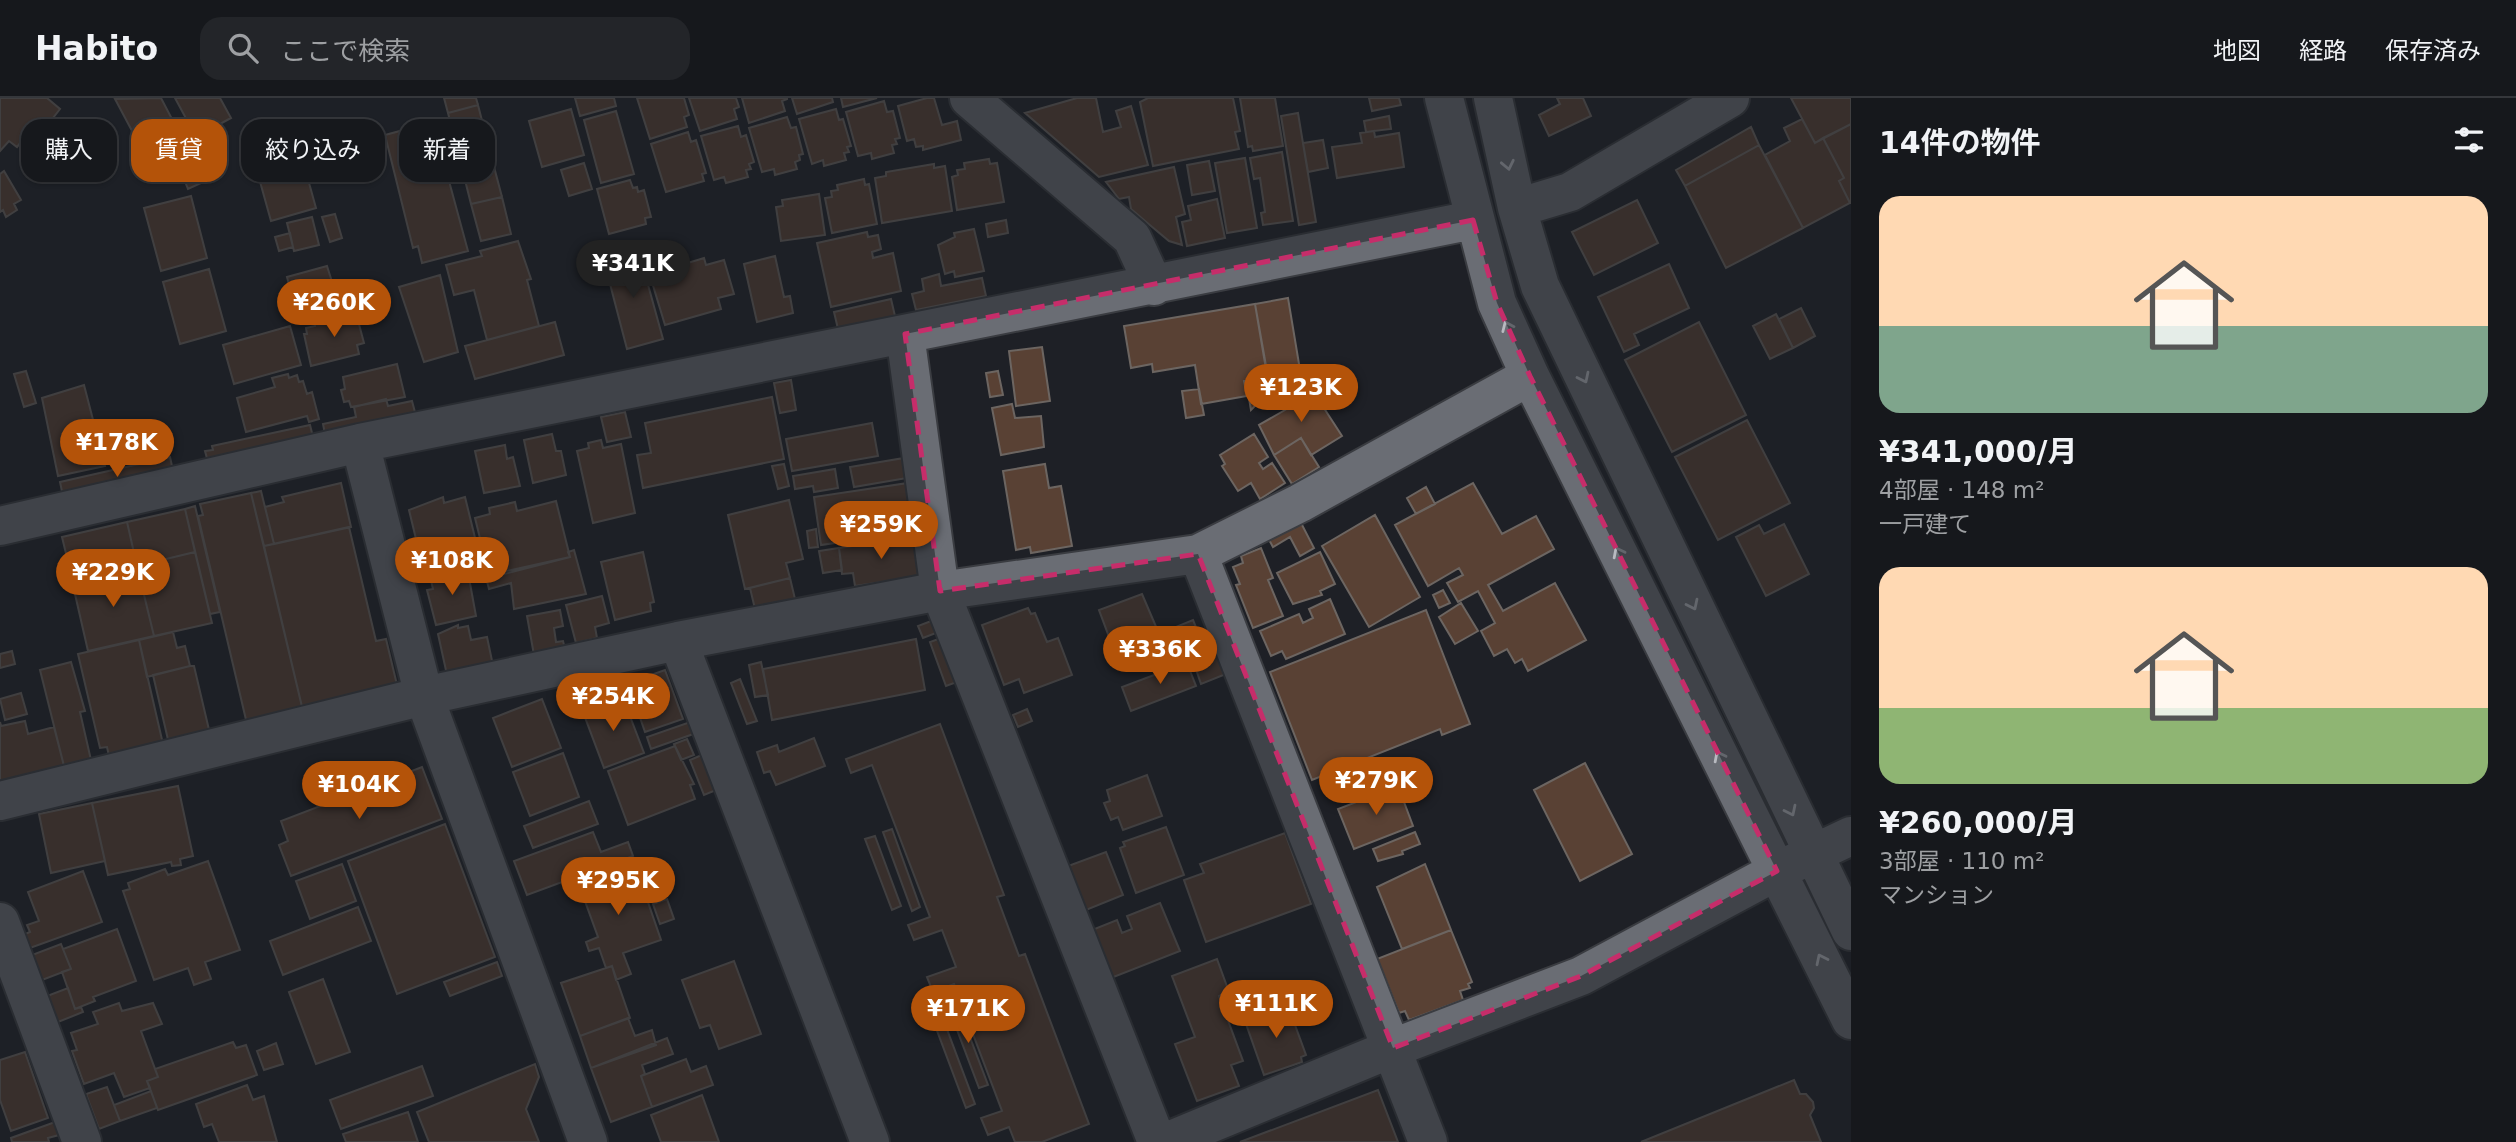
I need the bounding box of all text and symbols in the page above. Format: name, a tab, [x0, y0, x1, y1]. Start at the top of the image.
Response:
search box	[200, 17, 690, 80]
text: Habito	[35, 29, 158, 68]
icon: search	[224, 29, 262, 67]
text: ここで検索	[280, 36, 410, 66]
text: 地図	[2213, 37, 2261, 65]
text: 経路	[2299, 37, 2347, 65]
text: 保存済み	[2385, 37, 2481, 65]
chip: 購入	[21, 119, 117, 182]
chip: 賃貸	[131, 119, 227, 182]
chip: 絞り込み	[241, 119, 385, 182]
chip: 新着	[399, 119, 495, 182]
icon: filters	[2450, 121, 2488, 159]
text: 14件の物件	[1879, 125, 2041, 160]
one-way arrow	[1499, 159, 1514, 171]
pin: ¥341K	[584, 240, 682, 300]
icon: home	[2121, 242, 2247, 368]
text: ¥341K	[592, 250, 674, 276]
pin: ¥260K	[285, 280, 383, 339]
text: ¥260K	[293, 289, 375, 315]
one-way arrow	[1501, 321, 1515, 333]
pin: ¥123K	[1252, 364, 1350, 424]
one-way arrow	[1575, 371, 1589, 383]
text: ¥123K	[1260, 374, 1342, 400]
pin: ¥178K	[68, 420, 166, 479]
text: ¥178K	[76, 429, 158, 455]
text: ¥341,000/月	[1879, 434, 2077, 469]
text: 4部屋 · 148 m²	[1879, 477, 2044, 503]
pin: ¥259K	[832, 502, 930, 561]
text: ¥259K	[840, 511, 922, 537]
text: 一戸建て	[1879, 511, 1971, 537]
pin: ¥108K	[403, 538, 501, 597]
text: ¥108K	[411, 547, 493, 573]
one-way arrow	[1612, 547, 1626, 559]
pin: ¥229K	[64, 550, 162, 609]
text: ¥229K	[72, 559, 154, 585]
one-way arrow	[1684, 598, 1698, 610]
icon: home	[2121, 613, 2247, 739]
pin: ¥336K	[1111, 626, 1209, 686]
text: ¥336K	[1119, 636, 1201, 662]
pin: ¥254K	[564, 674, 662, 733]
text: ¥254K	[572, 683, 654, 709]
one-way arrow	[1714, 751, 1728, 763]
pin: ¥279K	[1327, 758, 1425, 817]
pin: ¥104K	[310, 762, 408, 821]
text: ¥279K	[1335, 767, 1417, 793]
text: ¥104K	[318, 771, 400, 797]
one-way arrow	[1783, 803, 1797, 816]
text: ¥260,000/月	[1879, 805, 2077, 840]
text: 3部屋 · 110 m²	[1879, 848, 2044, 874]
pin: ¥295K	[569, 858, 667, 917]
text: ¥295K	[577, 867, 659, 893]
text: マンション	[1879, 882, 1994, 908]
one-way arrow	[1815, 954, 1829, 966]
pin: ¥111K	[1227, 981, 1325, 1040]
pin: ¥171K	[919, 986, 1017, 1045]
text: ¥111K	[1235, 990, 1317, 1016]
text: ¥171K	[927, 995, 1009, 1021]

